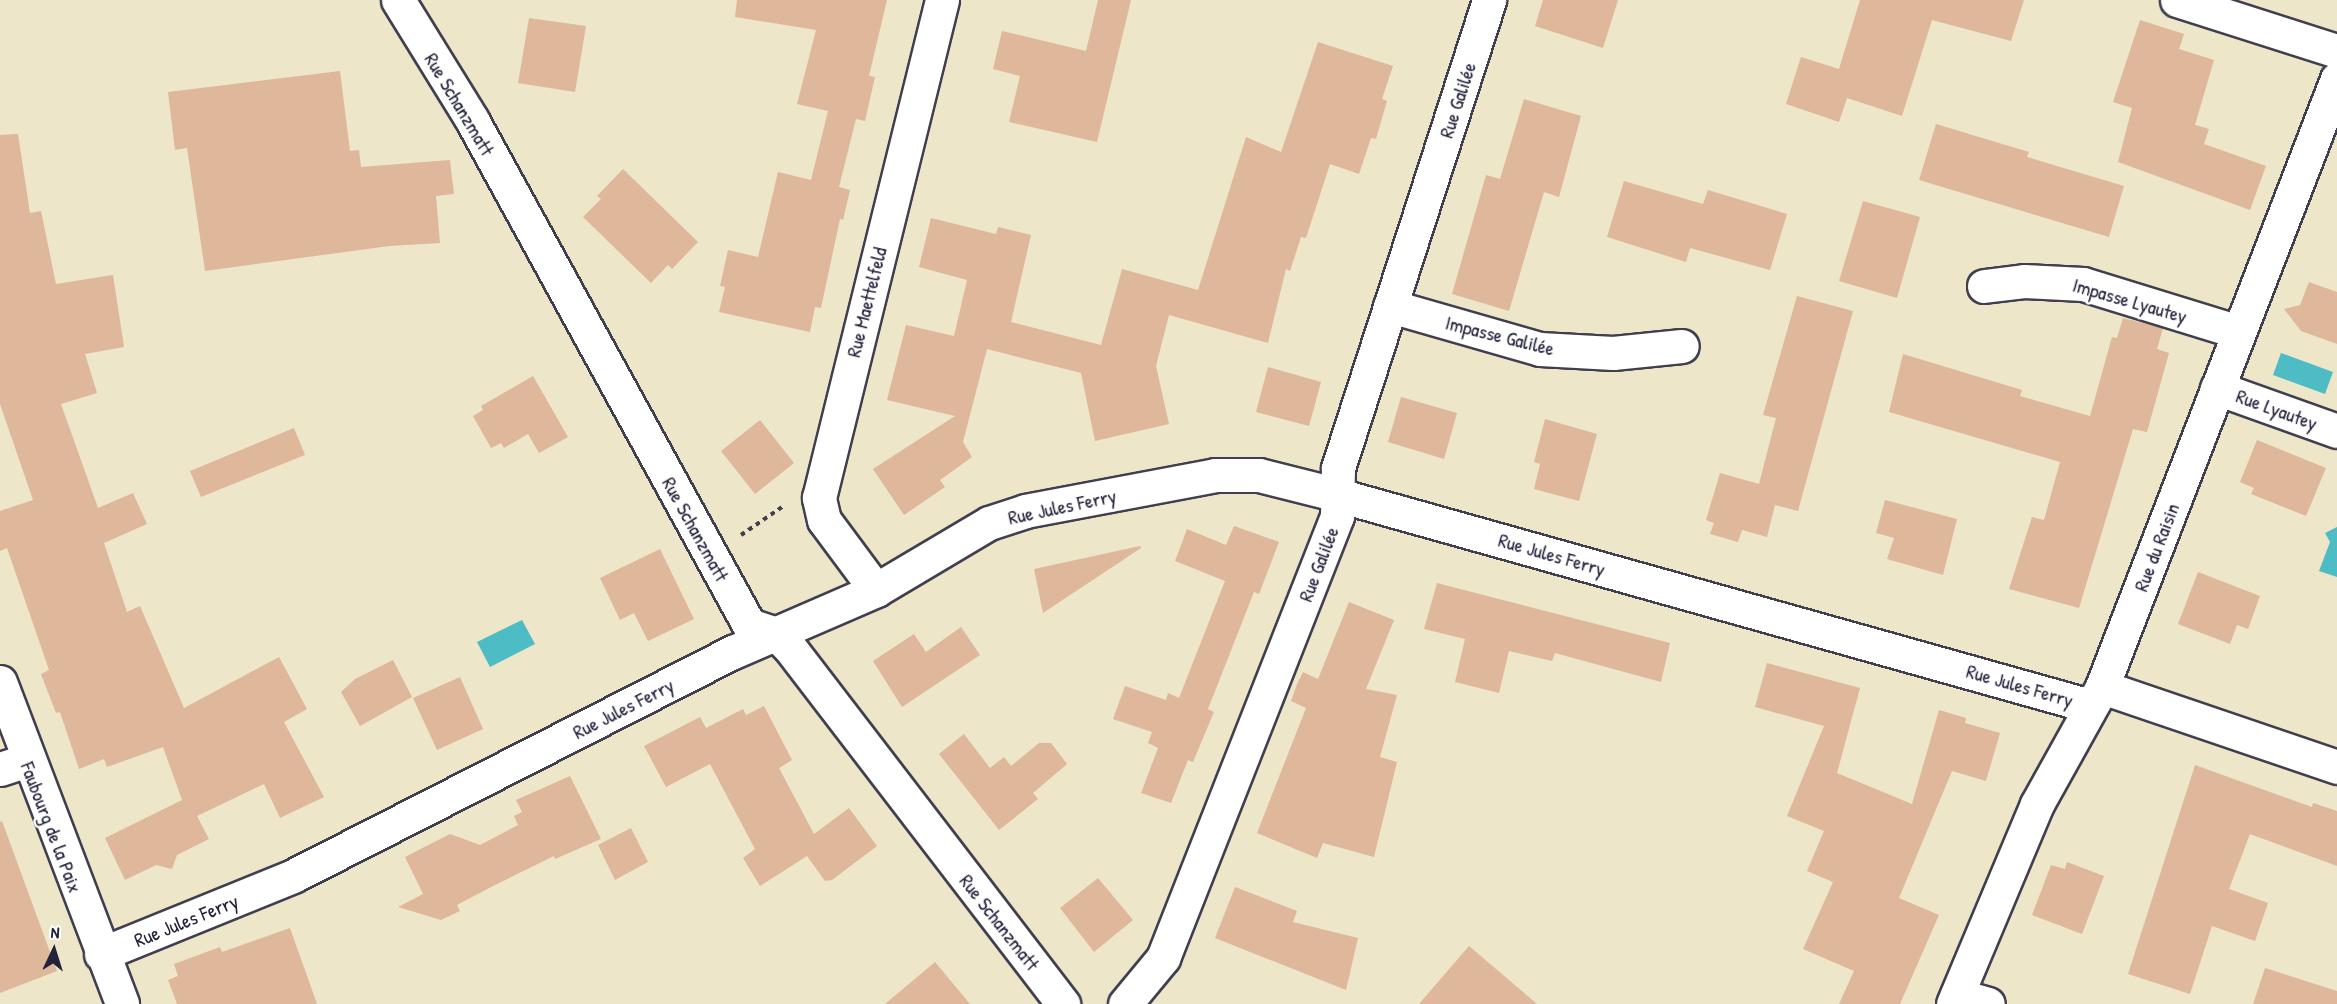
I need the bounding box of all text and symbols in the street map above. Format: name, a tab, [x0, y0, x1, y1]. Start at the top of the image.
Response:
street label: Rue Schanzmatt	[420, 48, 500, 160]
street label: Rue Galilée	[1434, 59, 1480, 141]
street label: Rue Maettelfeld	[841, 244, 891, 360]
street label: Impasse Lyautey	[2070, 272, 2190, 328]
street label: Impasse Galilée	[1443, 310, 1557, 360]
street label: Rue Lyautey	[2233, 383, 2321, 435]
street label: Rue Schanzmatt	[657, 473, 735, 585]
street label: Rue Jules Ferry	[1006, 483, 1118, 529]
street label: Rue du Raisin	[2128, 499, 2184, 595]
street label: Rue Galilée	[1293, 523, 1343, 605]
street label: Rue Jules Ferry	[1496, 527, 1608, 581]
street label: Rue Jules Ferry	[1964, 658, 2076, 712]
street label: Rue Jules Ferry	[569, 672, 677, 744]
street label: Faubourg de la Paix	[16, 758, 88, 896]
street label: Rue Schanzmatt	[955, 869, 1045, 975]
street label: Rue Jules Ferry	[131, 888, 241, 952]
north arrow	[24, 920, 84, 980]
text: N	[50, 921, 60, 943]

